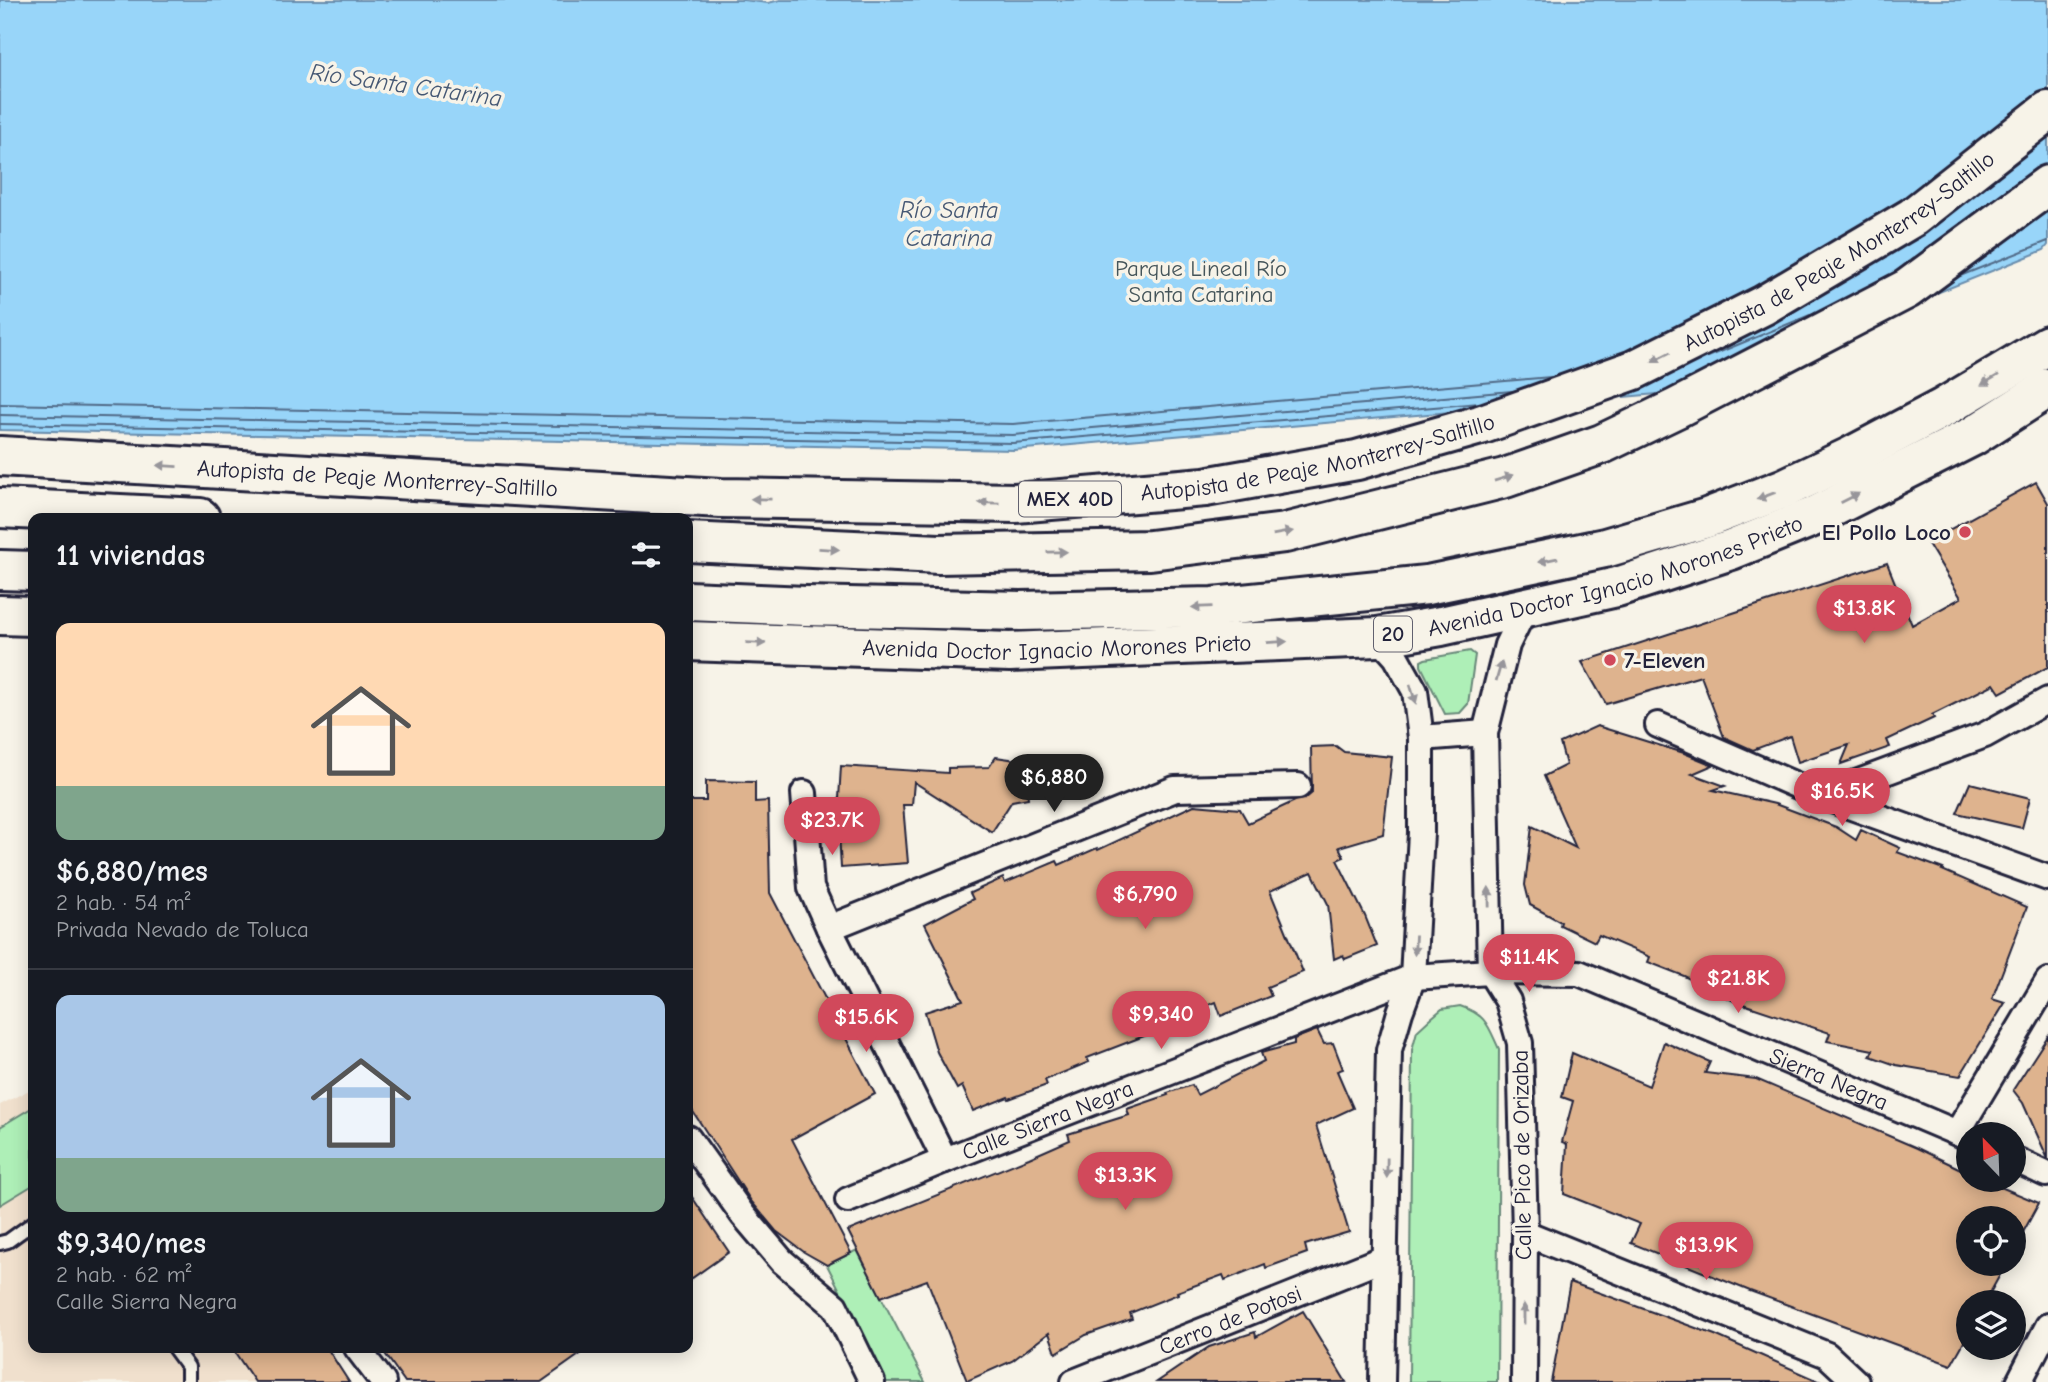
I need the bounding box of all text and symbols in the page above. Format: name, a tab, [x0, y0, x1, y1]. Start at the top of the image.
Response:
water label: Río Santa Catarina	[308, 58, 504, 112]
street label: Autopista de Peaje Monterrey-Saltillo	[1679, 145, 2000, 357]
water label: Río Santa Catarina	[900, 196, 998, 252]
park label: Parque Lineal Río Santa Catarina	[1115, 255, 1287, 308]
one-way arrow	[1651, 351, 1671, 362]
one-way arrow	[1980, 374, 1999, 387]
street label: Autopista de Peaje Monterrey-Saltillo	[1139, 407, 1498, 506]
street label: Autopista de Peaje Monterrey-Saltillo	[196, 454, 559, 502]
one-way arrow	[156, 460, 178, 471]
one-way arrow	[1493, 472, 1514, 482]
road number: MEX 40D	[1019, 482, 1121, 516]
one-way arrow	[1755, 490, 1776, 501]
one-way arrow	[750, 493, 772, 505]
one-way arrow	[1840, 493, 1860, 504]
one-way arrow	[977, 497, 999, 509]
street label: Avenida Doctor Ignacio Morones Prieto	[1426, 509, 1807, 642]
place label: El Pollo Loco	[1822, 519, 1951, 546]
marker: El Pollo Loco	[1957, 524, 1973, 540]
one-way arrow	[1272, 527, 1294, 538]
icon: filters	[627, 536, 665, 574]
text: 11 viviendas	[56, 538, 205, 573]
one-way arrow	[819, 543, 841, 554]
one-way arrow	[1046, 546, 1068, 558]
one-way arrow	[1537, 554, 1559, 565]
pin: $13.8K	[1807, 586, 1921, 645]
text: $13.8K	[1832, 594, 1896, 621]
one-way arrow	[1190, 601, 1212, 613]
road number: 20	[1374, 616, 1412, 652]
street label: Avenida Doctor Ignacio Morones Prieto	[862, 629, 1252, 666]
one-way arrow	[1266, 636, 1288, 647]
one-way arrow	[745, 638, 767, 649]
place label: 7-Eleven	[1624, 647, 1705, 674]
marker: 7-Eleven	[1602, 652, 1618, 668]
one-way arrow	[1495, 661, 1505, 682]
icon: home	[298, 668, 424, 794]
one-way arrow	[1409, 683, 1419, 704]
pin: $6,880	[997, 754, 1111, 814]
text: $6,880	[1021, 763, 1087, 790]
pin: $16.5K	[1785, 768, 1899, 828]
text: $16.5K	[1810, 777, 1874, 804]
pin: $23.7K	[775, 798, 889, 857]
text: $23.7K	[800, 806, 864, 833]
text: $6,880/mes	[56, 854, 208, 889]
pin: $6,790	[1088, 872, 1202, 931]
text: $6,790	[1112, 880, 1178, 907]
one-way arrow	[1483, 886, 1494, 908]
text: 2 hab. · 54 m²	[56, 889, 191, 916]
text: Privada Nevado de Toluca	[56, 916, 309, 943]
one-way arrow	[1409, 934, 1420, 956]
pin: $11.4K	[1472, 934, 1586, 994]
text: $11.4K	[1499, 943, 1559, 970]
pin: $21.8K	[1681, 956, 1795, 1015]
text: $21.8K	[1706, 964, 1770, 991]
pin: $9,340	[1104, 992, 1218, 1051]
pin: $15.6K	[809, 995, 923, 1054]
text: $9,340	[1128, 1000, 1194, 1027]
text: $15.6K	[834, 1003, 898, 1030]
icon: home	[298, 1040, 424, 1166]
street label: Sierra Negra	[1766, 1042, 1892, 1116]
street label: Calle Pico de Orizaba	[1507, 1050, 1537, 1260]
street label: Calle Sierra Negra	[958, 1074, 1137, 1166]
north arrow	[1956, 1122, 2026, 1192]
map controls	[1956, 1122, 2026, 1360]
pin: $13.3K	[1068, 1152, 1182, 1212]
one-way arrow	[1381, 1157, 1393, 1179]
text: $13.3K	[1094, 1161, 1156, 1188]
button: locate	[1956, 1206, 2026, 1276]
pin: $13.9K	[1649, 1222, 1763, 1282]
text: $9,340/mes	[56, 1226, 206, 1261]
text: $13.9K	[1674, 1231, 1738, 1258]
text: 2 hab. · 62 m²	[56, 1261, 192, 1288]
street label: Cerro de Potosi	[1155, 1279, 1305, 1360]
text: Calle Sierra Negra	[56, 1288, 238, 1315]
button: layers	[1956, 1290, 2026, 1360]
one-way arrow	[1518, 1303, 1530, 1325]

